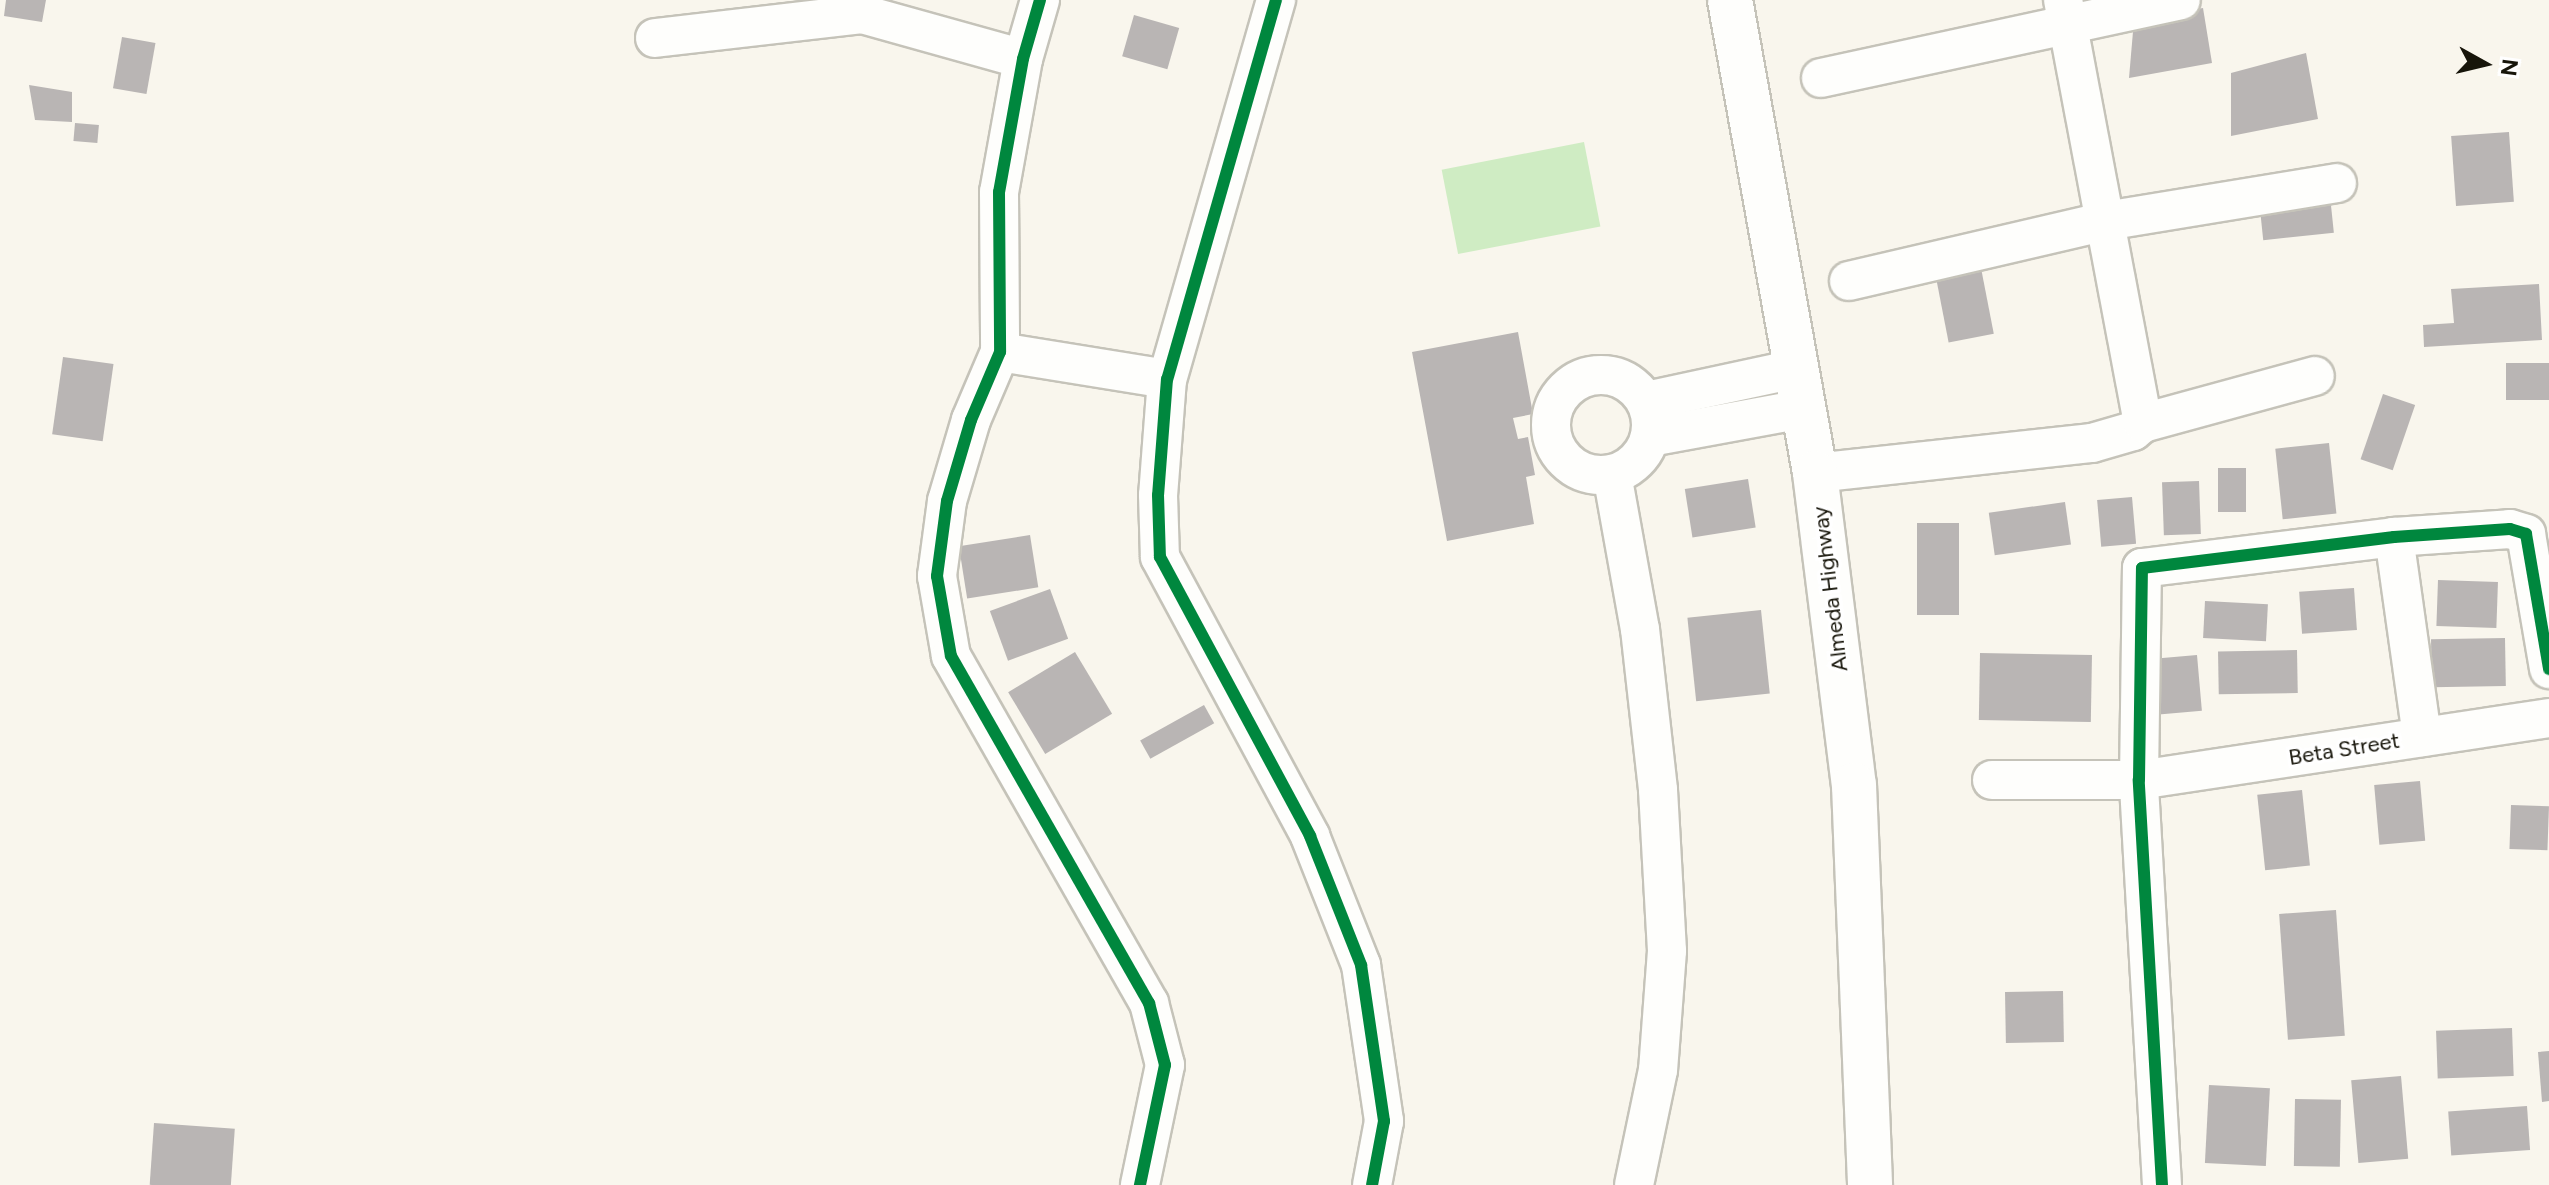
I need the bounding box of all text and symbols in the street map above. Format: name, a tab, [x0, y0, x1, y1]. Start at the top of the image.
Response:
north arrow	[2445, 24, 2525, 104]
text: N	[2495, 57, 2524, 78]
street label: Almeda Highway	[1807, 505, 1853, 673]
street label: Beta Street	[2287, 727, 2401, 771]

